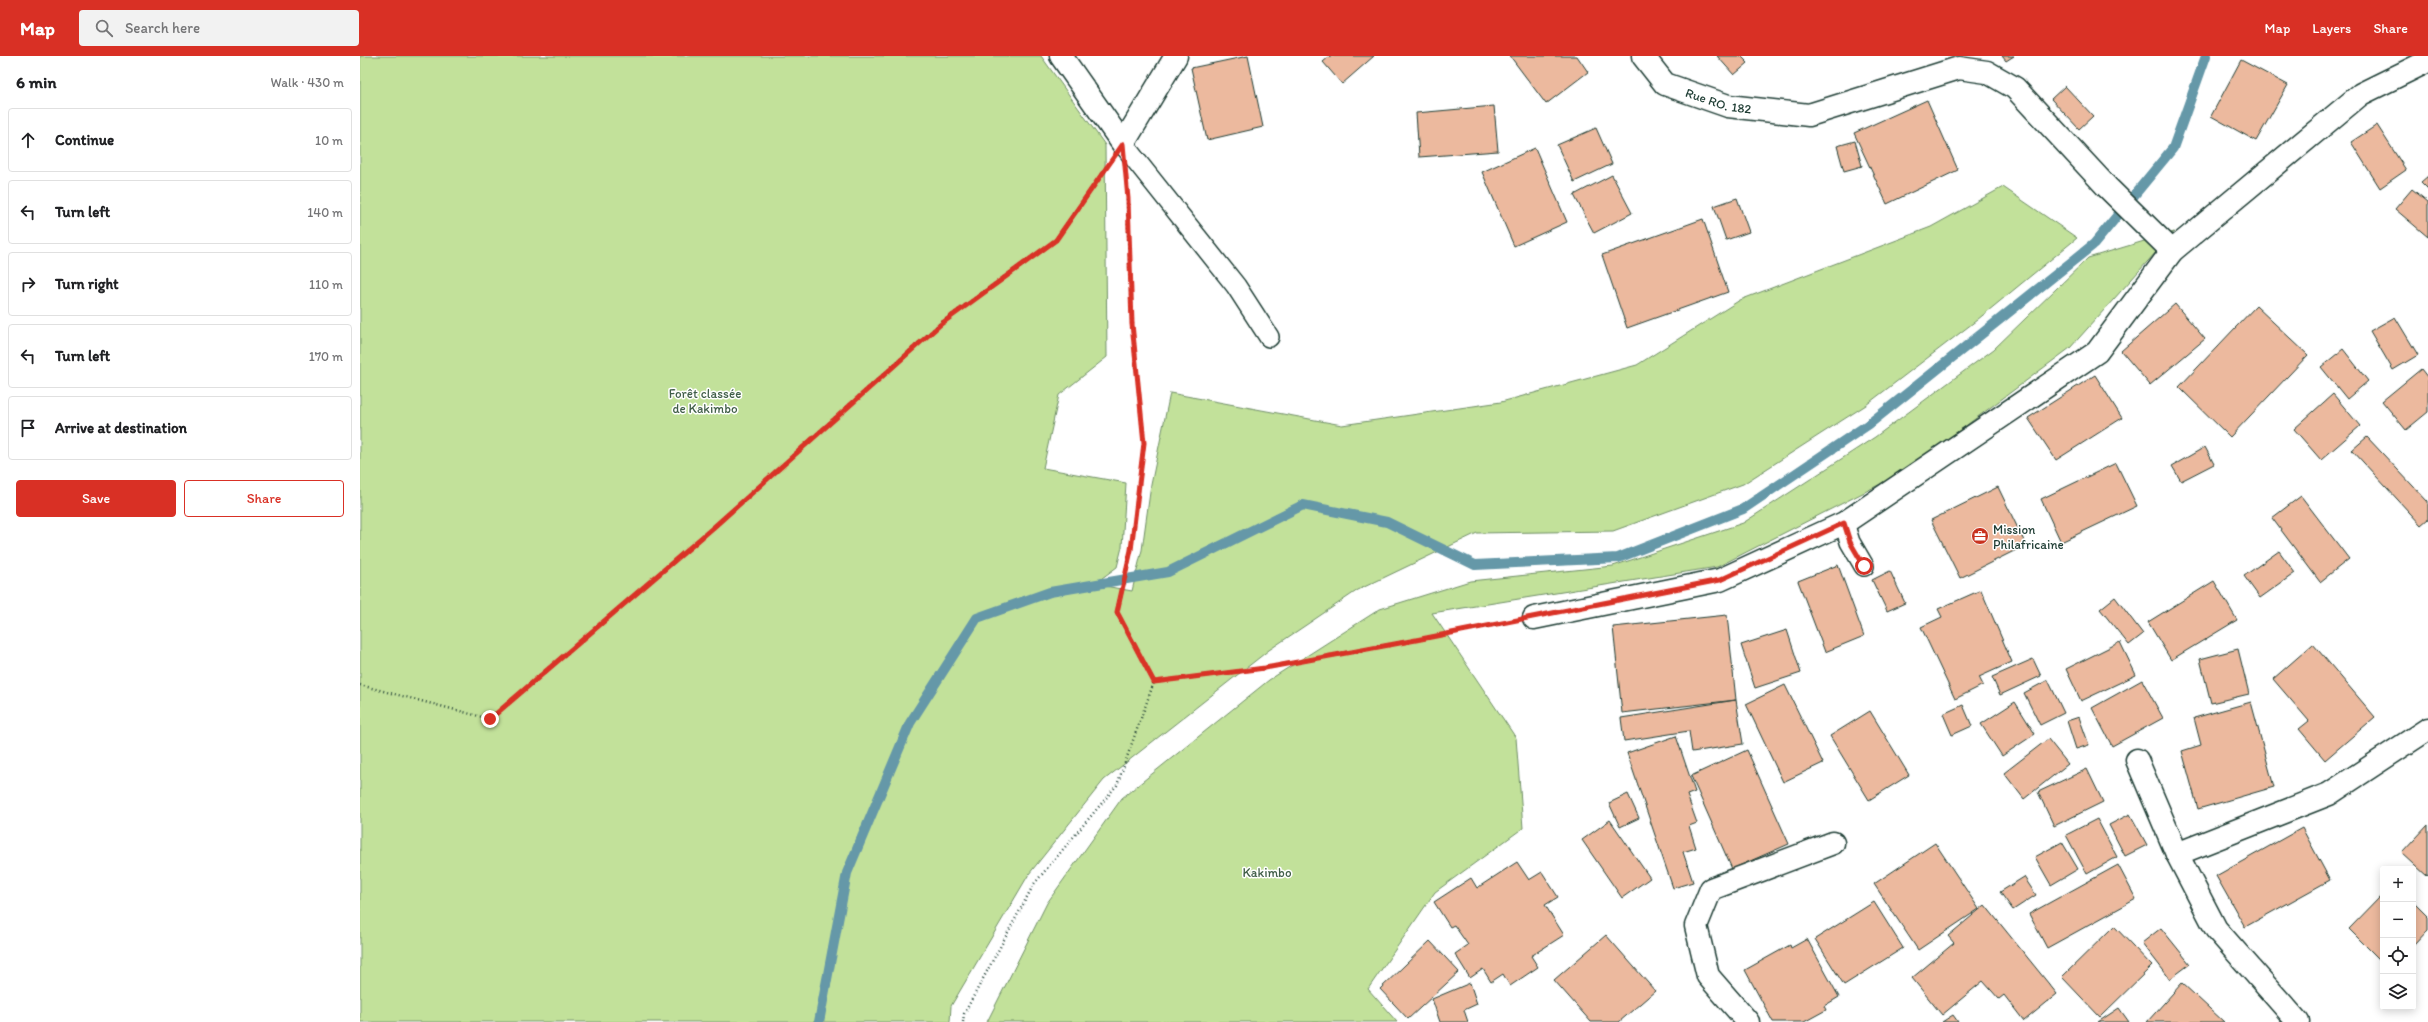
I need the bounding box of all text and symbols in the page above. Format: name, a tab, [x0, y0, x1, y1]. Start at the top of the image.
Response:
search box	[79, 10, 359, 46]
text: Map	[20, 17, 55, 40]
icon: search	[93, 17, 115, 39]
text: Search here	[125, 19, 200, 37]
text: Map	[2265, 20, 2290, 37]
text: Layers	[2312, 20, 2351, 37]
text: Share	[2373, 20, 2408, 37]
text: 6 min	[16, 72, 57, 92]
text: Walk · 430 m	[271, 75, 344, 90]
street label: Rue RO. 182	[1684, 84, 1752, 116]
icon: ahead	[17, 129, 39, 151]
text: Continue	[55, 131, 114, 149]
text: 10 m	[315, 133, 343, 148]
icon: left	[17, 201, 39, 223]
text: Turn left	[55, 203, 110, 221]
text: 140 m	[307, 205, 343, 220]
icon: right	[17, 273, 39, 295]
text: Turn right	[55, 275, 119, 293]
text: 110 m	[309, 277, 343, 292]
icon: left	[17, 345, 39, 367]
text: Turn left	[55, 347, 110, 365]
text: 170 m	[309, 349, 343, 364]
park label: Forêt classée de Kakimbo	[669, 386, 741, 416]
icon: arrive	[17, 417, 39, 439]
text: Arrive at destination	[55, 419, 187, 437]
button: Save	[16, 480, 176, 517]
button: Share	[184, 480, 344, 517]
place label: Mission Philafricaine	[1993, 522, 2064, 552]
office icon: Mission Philafricaine	[1970, 526, 1990, 546]
route start	[1855, 557, 1873, 575]
route end	[481, 710, 499, 728]
park label: Kakimbo	[1243, 865, 1292, 880]
map controls	[2380, 866, 2416, 1010]
button: +	[2380, 866, 2416, 902]
button: −	[2380, 902, 2416, 938]
button: locate	[2380, 938, 2416, 974]
button: layers	[2380, 974, 2416, 1010]

